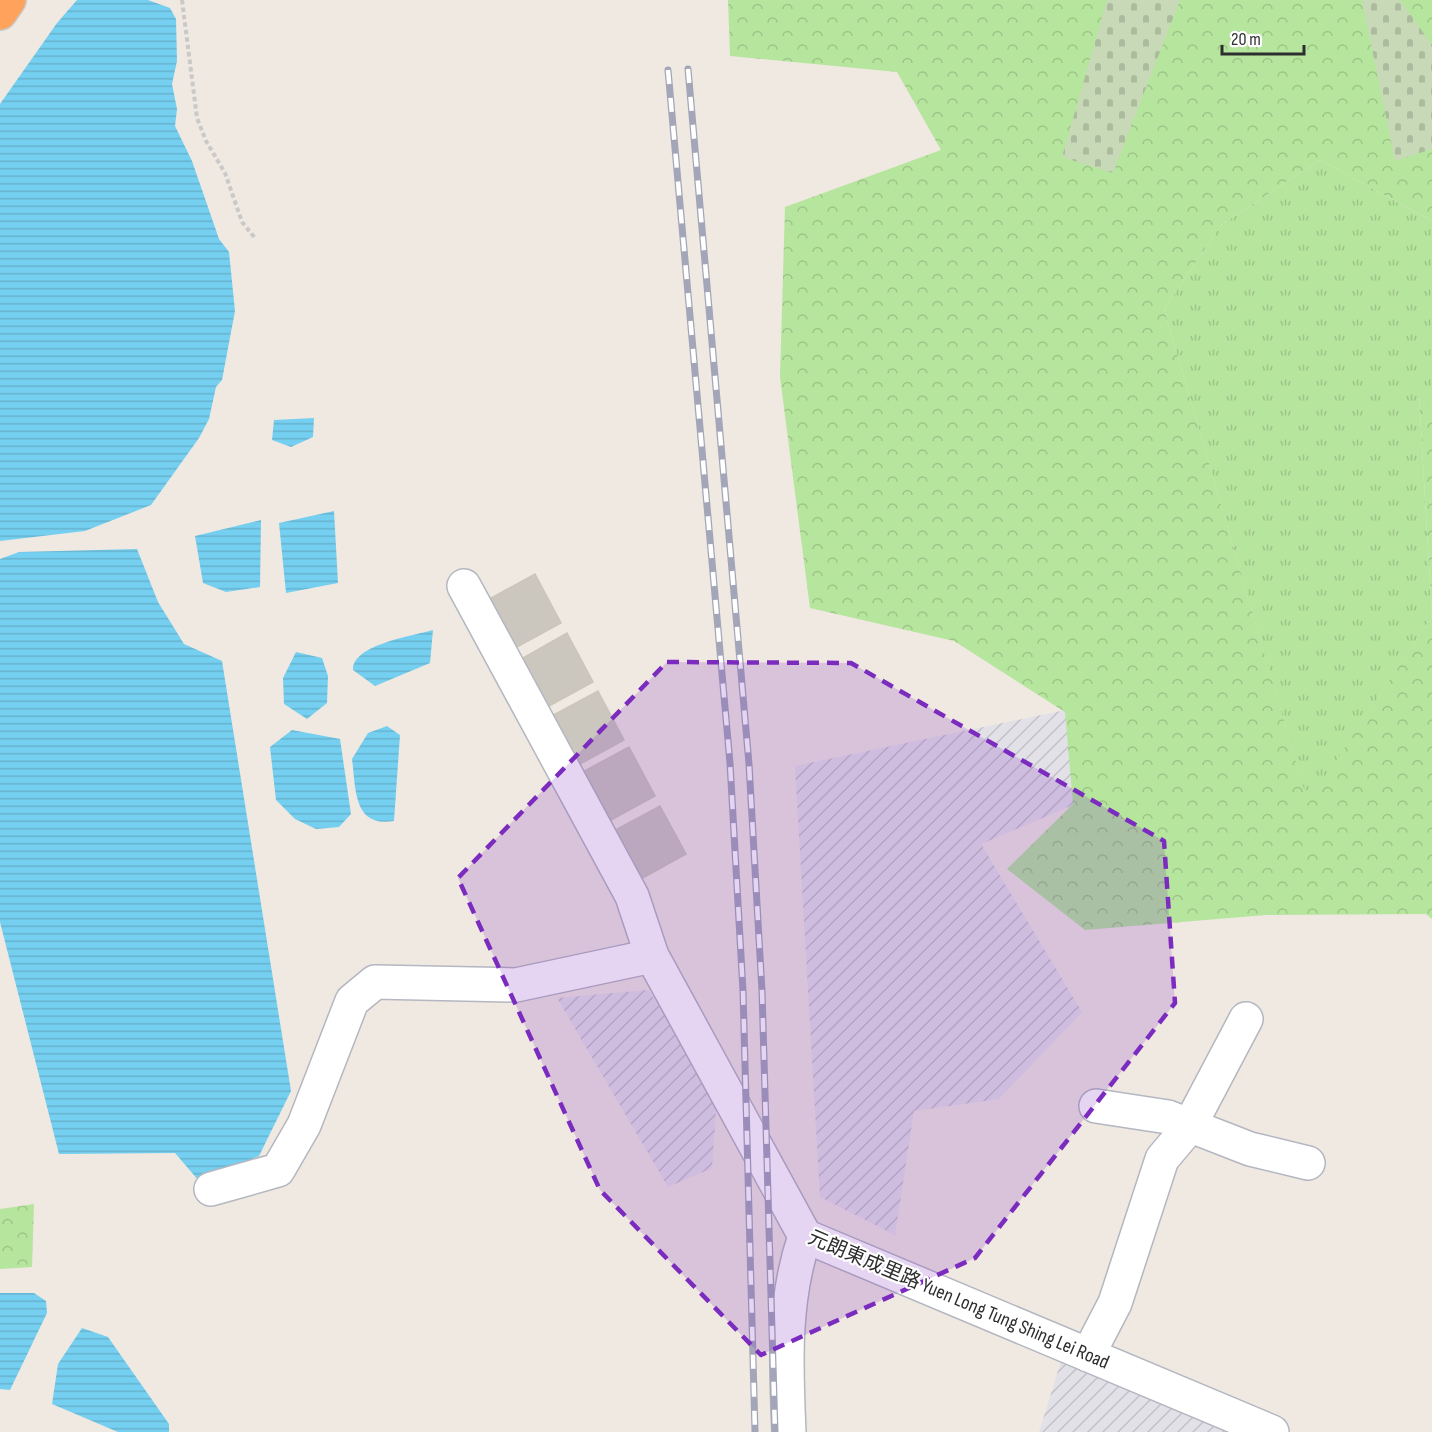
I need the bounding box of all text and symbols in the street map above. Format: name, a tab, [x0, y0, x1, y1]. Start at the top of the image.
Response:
scale bar	[1222, 18, 1304, 56]
text: 20 m	[1231, 29, 1261, 50]
street label: 元朗東成里路 Yuen Long Tung Shing Lei Road	[804, 1225, 1113, 1374]

